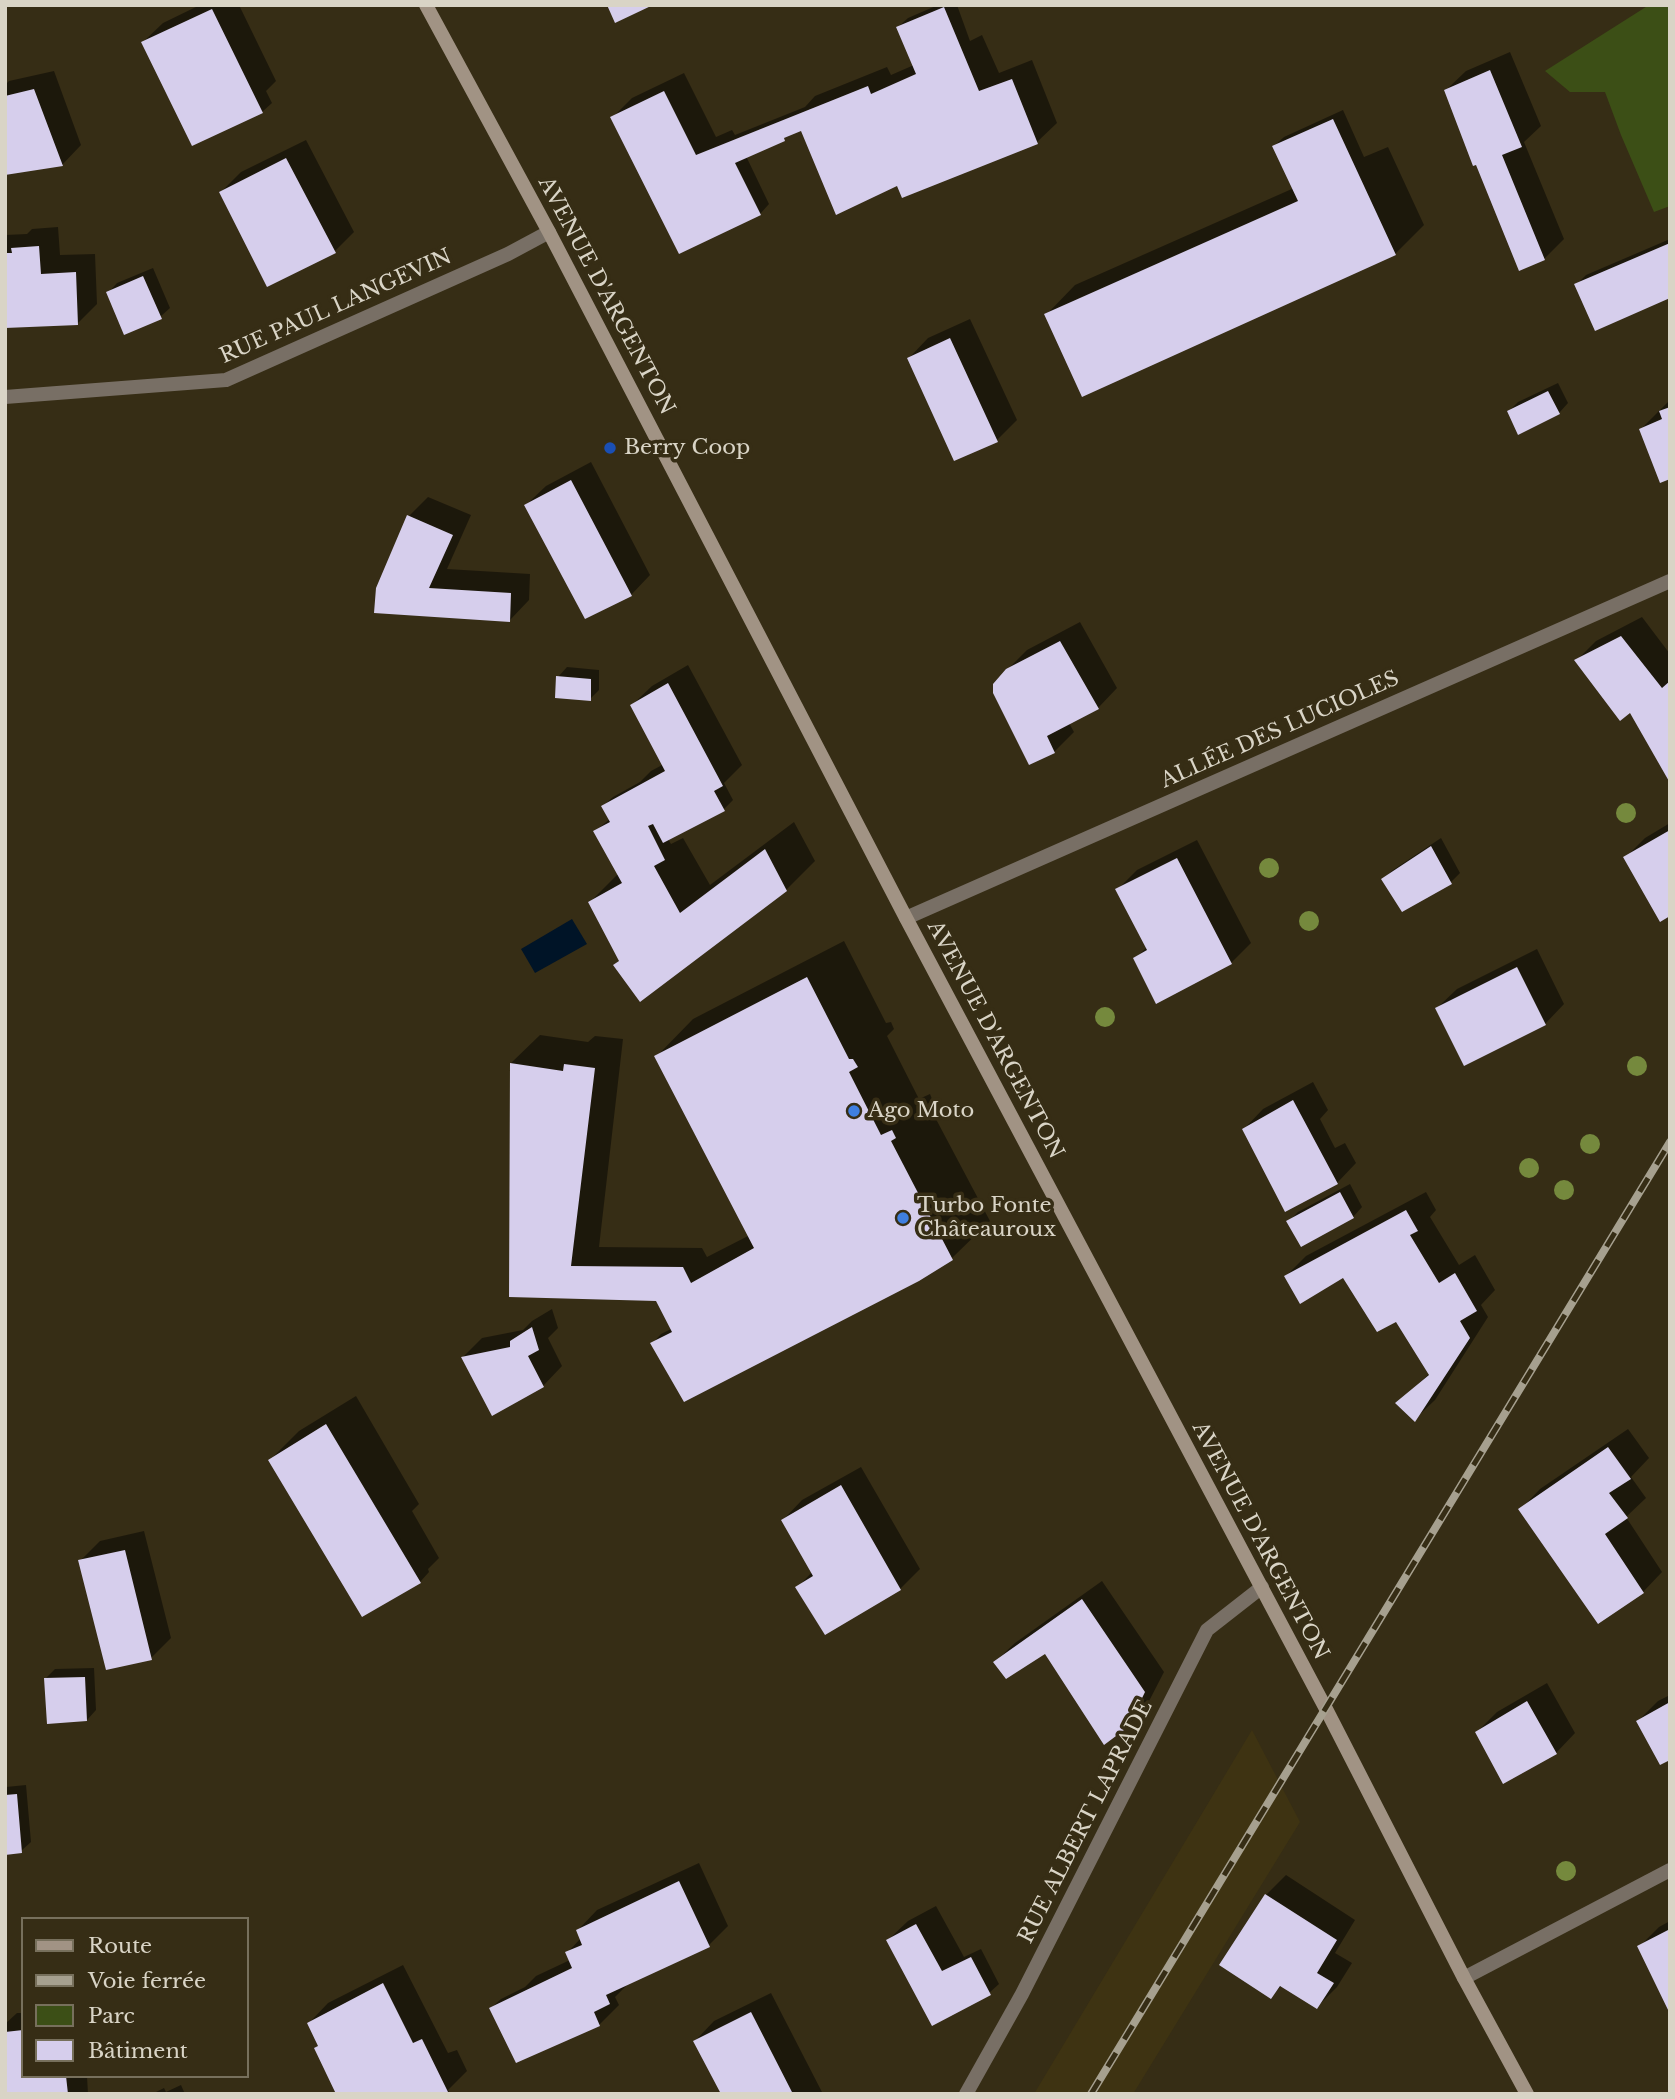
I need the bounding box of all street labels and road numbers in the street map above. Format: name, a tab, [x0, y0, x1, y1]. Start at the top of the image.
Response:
street label: AVENUE D'ARGENTON	[532, 173, 680, 419]
street label: RUE PAUL LANGEVIN	[216, 244, 456, 370]
street label: ALLÉE DES LUCIOLES	[1157, 666, 1403, 794]
street label: AVENUE D'ARGENTON	[921, 917, 1069, 1163]
street label: AVENUE D'ARGENTON	[1186, 1418, 1334, 1664]
street label: RUE ALBERT LAPRADE	[1014, 1696, 1158, 1948]

